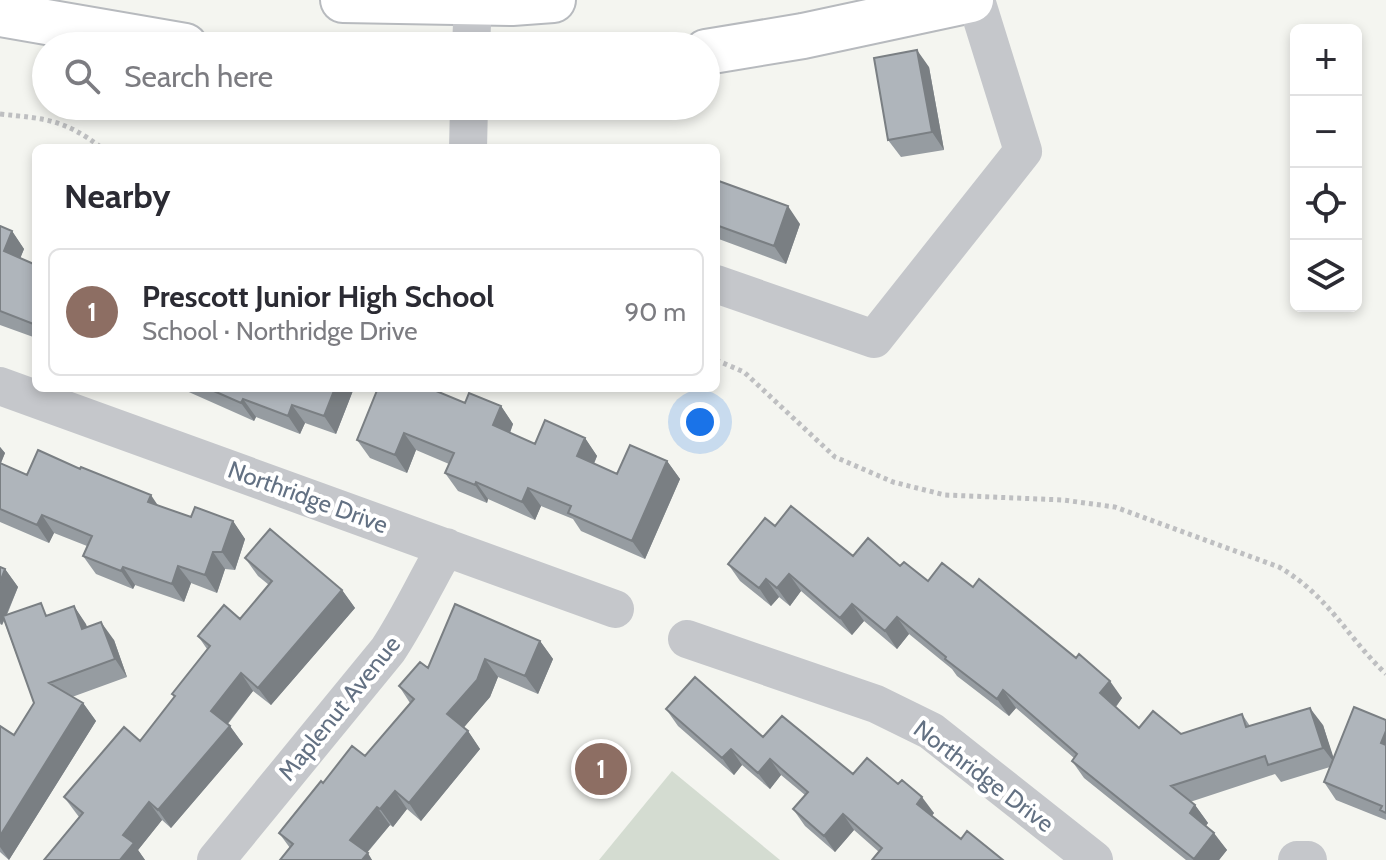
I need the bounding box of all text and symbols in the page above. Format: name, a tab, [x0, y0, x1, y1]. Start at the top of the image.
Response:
map controls	[1290, 24, 1362, 312]
button: +	[1290, 24, 1362, 96]
search box	[32, 32, 720, 120]
icon: search	[60, 54, 104, 98]
text: Search here	[124, 58, 273, 95]
button: −	[1290, 96, 1362, 168]
button: locate	[1290, 168, 1362, 240]
text: Nearby	[64, 175, 171, 217]
button: layers	[1290, 240, 1362, 312]
text: Prescott Junior High School	[142, 278, 494, 315]
text: 1	[87, 296, 97, 328]
text: 90 m	[624, 296, 686, 328]
text: School · Northridge Drive	[142, 315, 418, 347]
your location	[680, 402, 720, 442]
street label: Northridge Drive	[224, 455, 392, 539]
street label: Maplenut Avenue	[272, 630, 406, 786]
street label: Northridge Drive	[908, 714, 1060, 838]
pin: 1	[575, 739, 627, 799]

